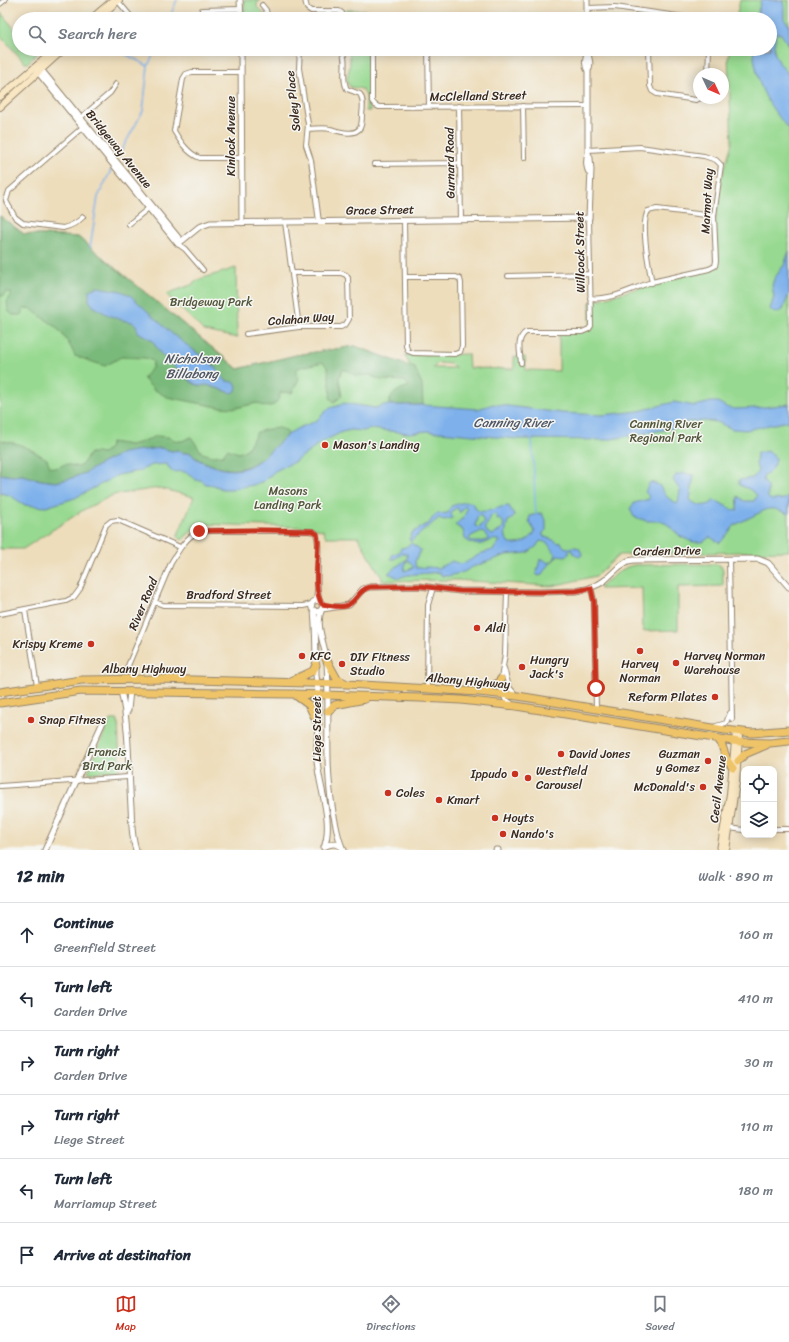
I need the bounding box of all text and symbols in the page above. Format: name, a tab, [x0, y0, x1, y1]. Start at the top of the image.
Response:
search box	[12, 12, 777, 56]
text: Search here	[58, 21, 137, 47]
icon: search	[26, 23, 48, 45]
north arrow	[693, 68, 729, 104]
street label: Soley Place	[279, 69, 307, 133]
street label: McClelland Street	[430, 84, 528, 108]
street label: Kinlock Avenue	[220, 96, 242, 176]
street label: Bridgeway Avenue	[80, 105, 158, 194]
street label: Gurnard Road	[438, 127, 462, 199]
street label: Marmot Way	[694, 167, 720, 234]
street label: Grace Street	[346, 198, 414, 222]
street label: Willcock Street	[568, 211, 592, 293]
park label: Bridgeway Park	[170, 291, 253, 313]
street label: Colahan Way	[267, 306, 336, 332]
water label: Nicholson Billabong	[164, 347, 222, 385]
water label: Canning River	[474, 411, 555, 434]
park label: Canning River Regional Park	[630, 413, 703, 449]
place label: Mason's Landing	[333, 434, 420, 456]
marker: Mason's Landing	[320, 440, 330, 450]
park label: Masons Landing Park	[254, 480, 322, 516]
route end	[190, 522, 208, 540]
street label: Carden Drive	[633, 539, 701, 563]
street label: River Road	[122, 573, 164, 634]
street label: Bradford Street	[186, 584, 272, 606]
place label: Aldi	[484, 617, 507, 639]
marker: Aldi	[472, 623, 482, 633]
place label: Krispy Kreme	[12, 633, 83, 655]
marker: Krispy Kreme	[86, 639, 96, 649]
place label: KFC	[310, 645, 331, 667]
place label: Harvey Norman Warehouse	[684, 645, 766, 681]
place label: DIY Fitness Studio	[350, 646, 410, 682]
marker: Harvey Norman	[635, 646, 645, 656]
place label: Hungry Jack's	[529, 649, 569, 685]
marker: KFC	[297, 651, 307, 661]
place label: Harvey Norman	[619, 653, 661, 689]
street label: Albany Highway	[101, 658, 187, 680]
marker: Harvey Norman Warehouse	[671, 658, 681, 668]
marker: DIY Fitness Studio	[337, 659, 347, 669]
marker: Hungry Jack's	[517, 662, 527, 672]
street label: Albany Highway	[424, 666, 512, 696]
route start	[587, 679, 605, 697]
place label: Reform Pilates	[629, 686, 707, 708]
marker: Reform Pilates	[710, 692, 720, 702]
street label: Liege Street	[306, 696, 328, 762]
place label: Snap Fitness	[39, 709, 106, 731]
marker: Snap Fitness	[26, 715, 36, 725]
park label: Francis Bird Park	[82, 741, 132, 777]
place label: David Jones	[569, 743, 631, 765]
place label: Guzman y Gomez	[656, 743, 700, 779]
marker: David Jones	[556, 749, 566, 759]
street label: Cecil Avenue	[703, 754, 733, 824]
marker: Guzman y Gomez	[703, 756, 713, 766]
place label: Westfield Carousel	[536, 760, 589, 796]
place label: Ippudo	[470, 763, 507, 785]
map controls	[741, 766, 777, 838]
button: locate	[741, 766, 777, 802]
marker: Ippudo	[510, 769, 520, 779]
marker: Westfield Carousel	[523, 773, 533, 783]
place label: McDonald's	[634, 776, 695, 798]
place label: Coles	[396, 782, 425, 804]
marker: McDonald's	[698, 782, 708, 792]
marker: Coles	[383, 788, 393, 798]
place label: Kmart	[447, 789, 480, 811]
marker: Kmart	[434, 795, 444, 805]
button: layers	[741, 802, 777, 838]
place label: Hoyts	[503, 807, 534, 829]
marker: Hoyts	[490, 813, 500, 823]
place label: Nando's	[511, 823, 554, 845]
marker: Nando's	[498, 829, 508, 839]
text: 12 min	[16, 861, 64, 891]
text: Walk · 890 m	[698, 865, 773, 888]
text: Continue	[54, 910, 114, 936]
text: 160 m	[738, 923, 773, 946]
icon: ahead	[16, 924, 38, 946]
text: Greenfield Street	[54, 936, 156, 959]
text: Turn left	[54, 974, 112, 1000]
text: 410 m	[738, 987, 773, 1010]
icon: left	[16, 988, 38, 1010]
text: Carden Drive	[54, 1000, 127, 1023]
text: Turn right	[54, 1038, 119, 1064]
text: 30 m	[744, 1051, 773, 1074]
icon: right	[16, 1052, 38, 1074]
text: Carden Drive	[54, 1064, 127, 1087]
text: Turn right	[54, 1102, 119, 1128]
text: 110 m	[740, 1115, 773, 1138]
icon: right	[16, 1116, 38, 1138]
text: Liege Street	[54, 1128, 125, 1151]
text: Turn left	[54, 1166, 112, 1192]
text: 180 m	[738, 1179, 773, 1202]
icon: left	[16, 1180, 38, 1202]
text: Marriamup Street	[54, 1192, 157, 1215]
text: Arrive at destination	[54, 1242, 191, 1268]
icon: arrive	[16, 1244, 38, 1266]
tab: Map	[115, 1293, 137, 1336]
tab: Directions	[366, 1293, 416, 1336]
tab: Saved	[645, 1293, 674, 1336]

